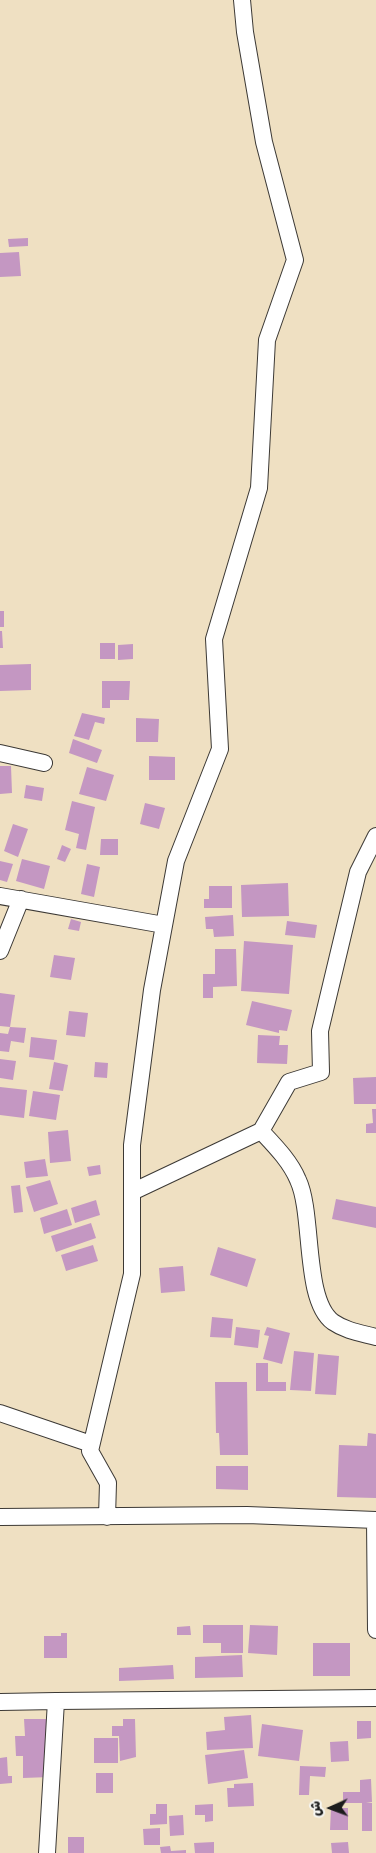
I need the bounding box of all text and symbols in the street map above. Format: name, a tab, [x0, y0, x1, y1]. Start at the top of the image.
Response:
north arrow	[306, 1783, 356, 1833]
text: ش	[305, 1800, 327, 1817]

